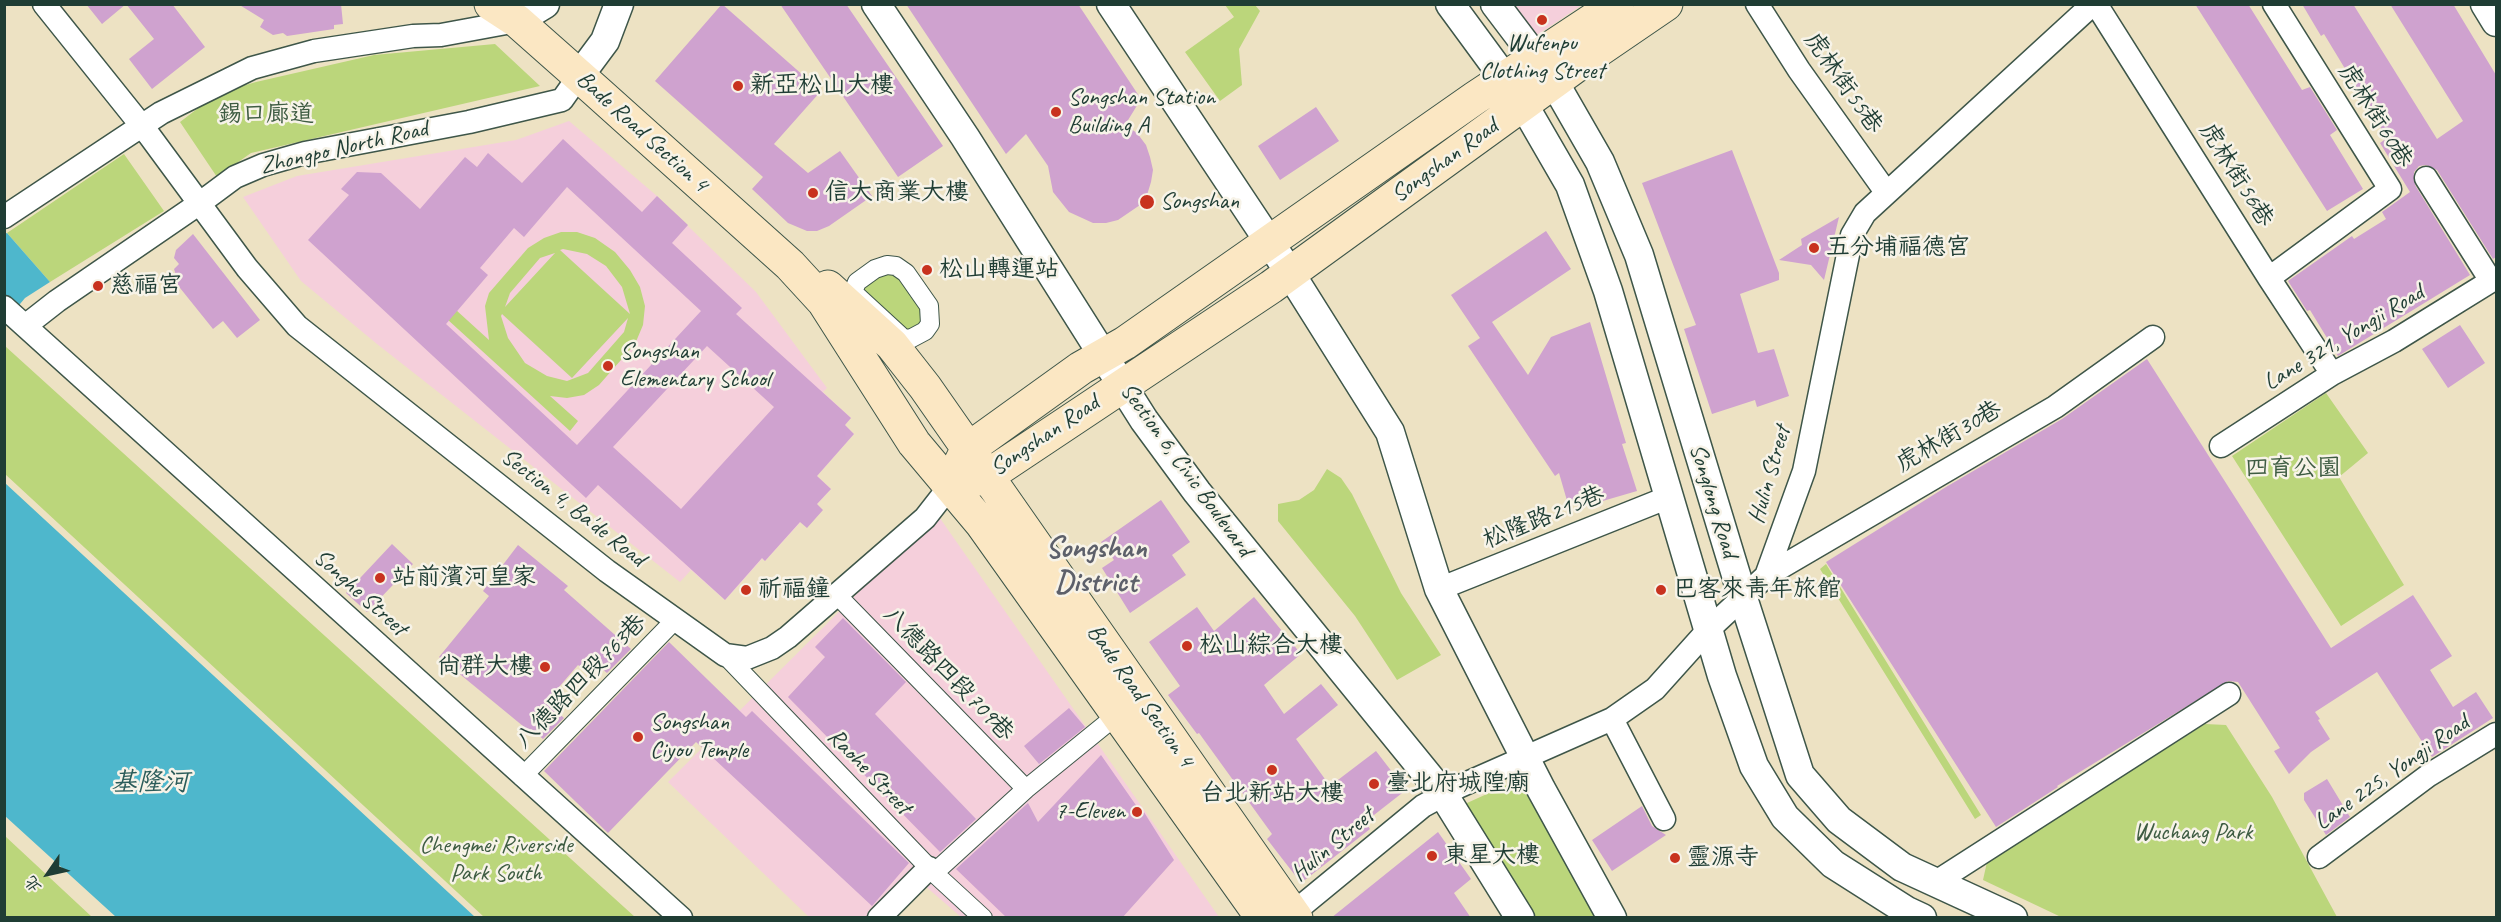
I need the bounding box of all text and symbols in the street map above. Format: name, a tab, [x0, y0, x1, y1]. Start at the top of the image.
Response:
marker: Wufenpu Clothing Street	[1535, 13, 1549, 27]
street label: 虎林街55巷	[1797, 27, 1889, 139]
place label: Wufenpu Clothing Street	[1480, 30, 1604, 86]
street label: 虎林街60巷	[2332, 59, 2418, 173]
street label: Bade Road Section 4	[570, 65, 714, 199]
place label: 新亞松山大樓	[750, 72, 894, 100]
marker: 新亞松山大樓	[731, 79, 745, 93]
place label: Songshan Station Building A	[1068, 84, 1215, 140]
park label: 錫口廊道	[218, 101, 314, 129]
marker: Songshan Station Building A	[1049, 105, 1063, 119]
street label: Songshan Road	[1386, 113, 1504, 209]
street label: Zhongpo North Road	[257, 115, 431, 181]
street label: 虎林街56巷	[2193, 118, 2279, 232]
place label: 信大商業大樓	[825, 179, 969, 207]
marker: 信大商業大樓	[806, 186, 820, 200]
place label: Songshan	[1160, 188, 1239, 216]
marker: Songshan	[1138, 193, 1156, 211]
place label: 五分埔福德宮	[1826, 234, 1970, 262]
marker: 五分埔福德宮	[1807, 241, 1821, 255]
place label: 松山轉運站	[939, 256, 1059, 284]
marker: 松山轉運站	[920, 263, 934, 277]
place label: 慈福宮	[110, 272, 182, 300]
marker: 慈福宮	[91, 279, 105, 293]
street label: Lane 321, Yongji Road	[2259, 279, 2429, 397]
place label: Songshan Elementary School	[620, 338, 770, 394]
marker: Songshan Elementary School	[601, 359, 615, 373]
street label: Section 6, Civic Boulevard	[1113, 378, 1259, 562]
street label: Songshan Road	[985, 389, 1105, 483]
street label: 虎林街30巷	[1891, 395, 2007, 479]
street label: Hulin Street	[1742, 423, 1798, 527]
street label: Songlong Road	[1682, 441, 1744, 561]
street label: Section 4, Ba'de Road	[495, 443, 651, 573]
park label: 四育公園	[2245, 455, 2341, 483]
street label: 松隆路215巷	[1479, 481, 1609, 555]
district label: Songshan District	[1046, 531, 1146, 602]
street label: Songhe Street	[307, 543, 413, 643]
place label: 站前濱河皇家	[392, 564, 536, 592]
marker: 站前濱河皇家	[373, 571, 387, 585]
place label: 祈福鐘	[758, 576, 830, 604]
place label: 巴客來青年旅館	[1673, 576, 1841, 604]
marker: 祈福鐘	[739, 583, 753, 597]
marker: 巴客來青年旅館	[1654, 583, 1668, 597]
street label: 八德路四段709巷	[876, 601, 1020, 747]
street label: 八德路四段763巷	[509, 609, 653, 755]
street label: Bade Road Section 4	[1080, 619, 1200, 773]
place label: 松山綜合大樓	[1199, 632, 1343, 660]
marker: 松山綜合大樓	[1180, 639, 1194, 653]
place label: 尚群大樓	[437, 653, 533, 681]
marker: 尚群大樓	[538, 660, 552, 674]
place label: Songshan Ciyou Temple	[650, 709, 748, 765]
street label: Lane 225, Yongji Road	[2309, 709, 2475, 837]
street label: Raohe Street	[821, 723, 917, 821]
marker: Songshan Ciyou Temple	[631, 730, 645, 744]
marker: 台北新站大樓	[1265, 763, 1279, 777]
water label: 基隆河	[111, 767, 189, 799]
place label: 臺北府城隍廟	[1386, 770, 1530, 798]
marker: 臺北府城隍廟	[1367, 777, 1381, 791]
place label: 台北新站大樓	[1200, 780, 1344, 808]
place label: 7-Eleven	[1055, 798, 1125, 826]
street label: Hulin Street	[1285, 802, 1381, 888]
marker: 7-Eleven	[1130, 805, 1144, 819]
park label: Wuchang Park	[2134, 819, 2252, 847]
park label: Chengmei Riverside Park South	[419, 832, 573, 888]
place label: 東星大樓	[1444, 842, 1540, 870]
north arrow	[18, 844, 78, 904]
place label: 靈源寺	[1687, 844, 1759, 872]
marker: 東星大樓	[1425, 849, 1439, 863]
marker: 靈源寺	[1668, 851, 1682, 865]
text: 北	[20, 872, 46, 896]

